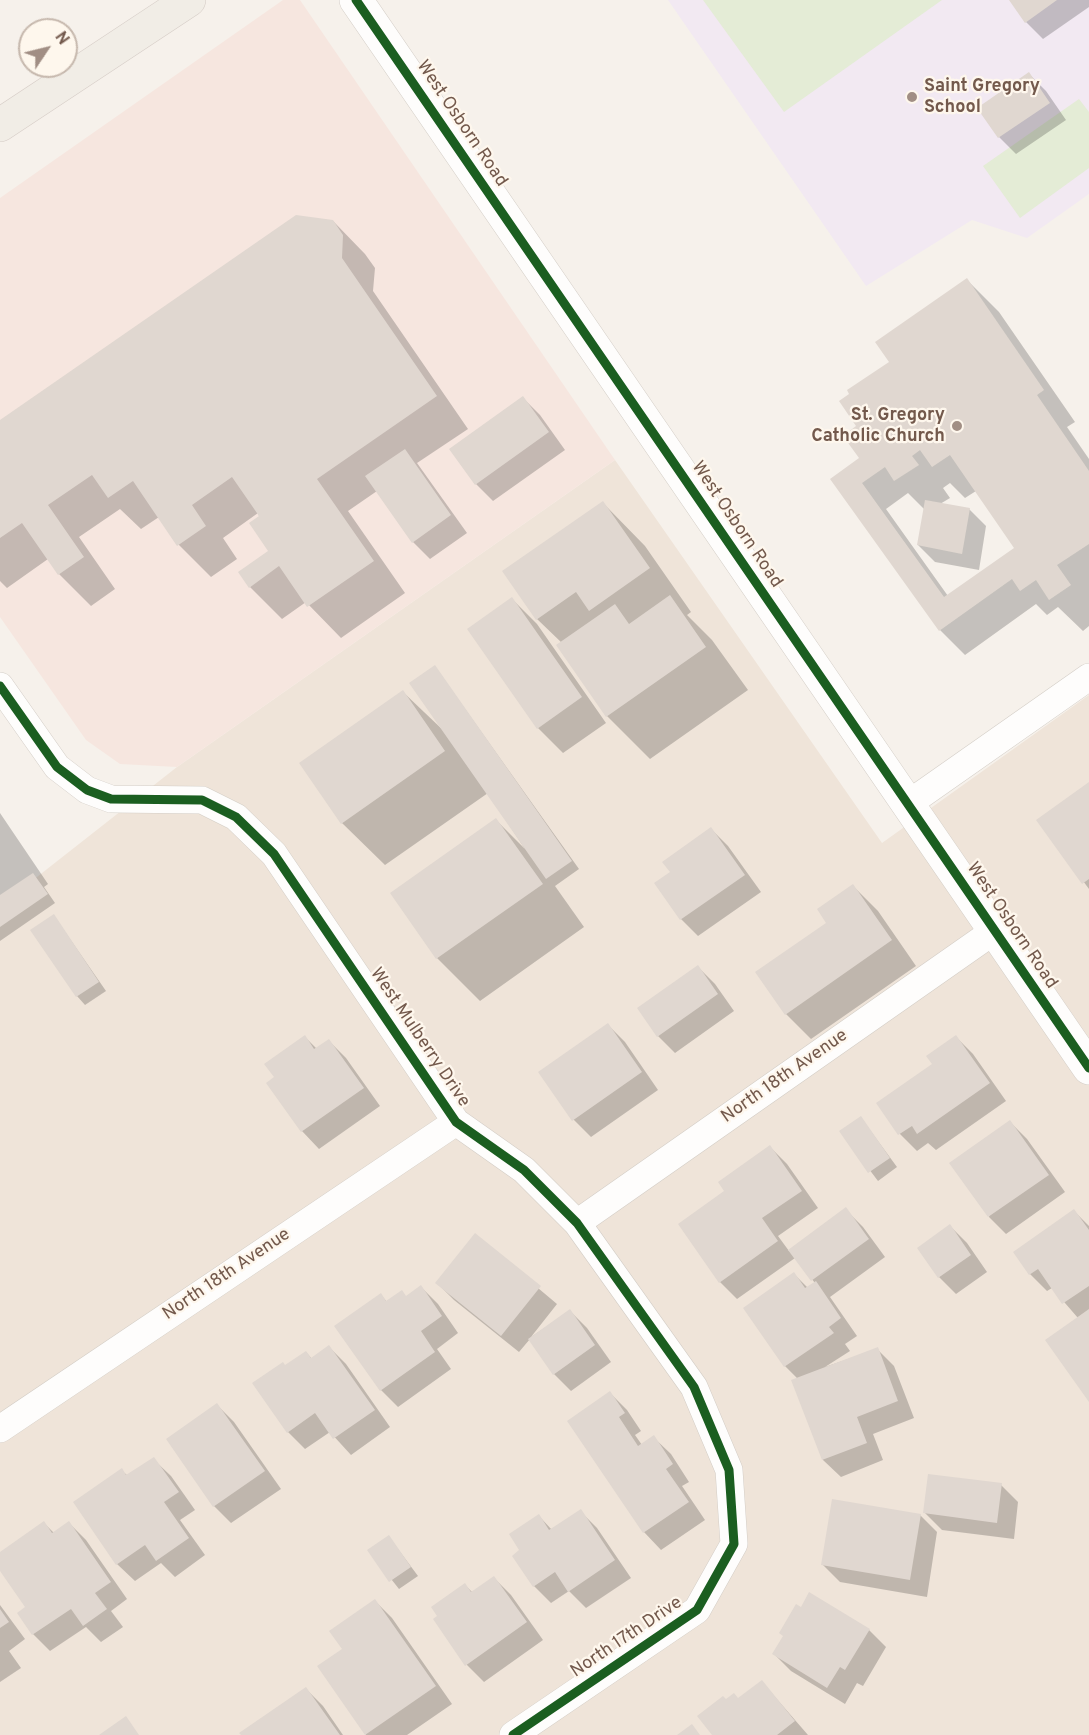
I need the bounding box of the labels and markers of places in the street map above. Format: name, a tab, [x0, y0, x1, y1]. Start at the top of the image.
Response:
place label: Saint Gregory School	[924, 76, 1040, 118]
marker: Saint Gregory School	[905, 90, 919, 104]
place label: St. Gregory Catholic Church	[811, 405, 945, 448]
marker: St. Gregory Catholic Church	[950, 419, 964, 433]

